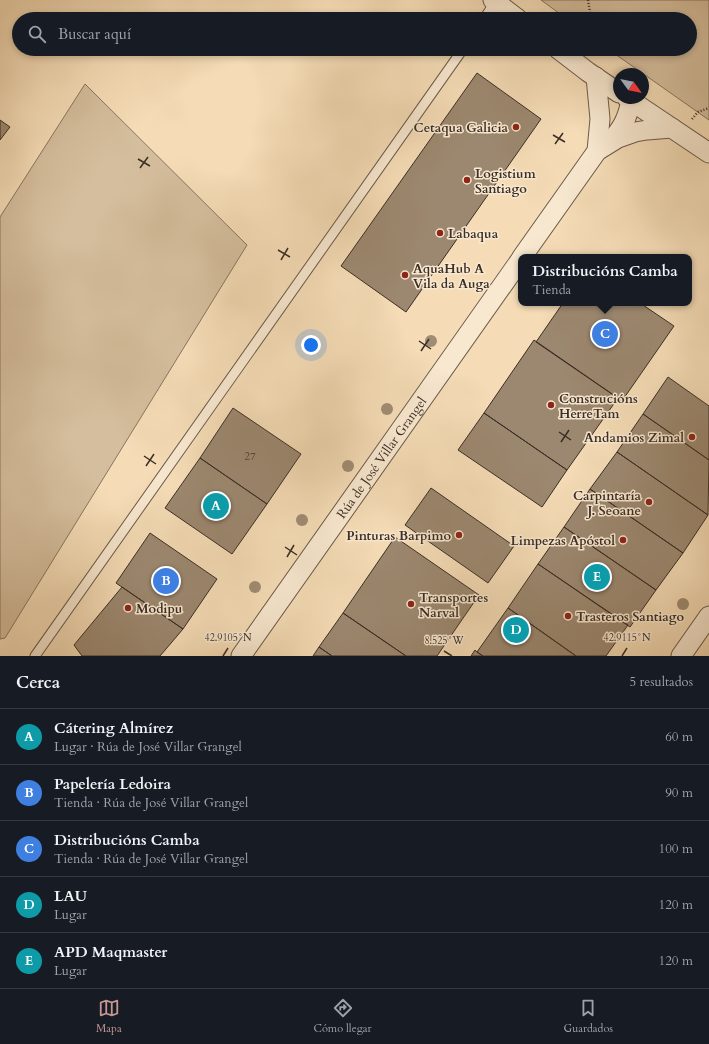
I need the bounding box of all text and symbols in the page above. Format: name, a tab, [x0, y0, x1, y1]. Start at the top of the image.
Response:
search box	[12, 12, 697, 56]
icon: search	[26, 23, 48, 45]
text: Buscar aquí	[58, 24, 131, 44]
north arrow	[613, 68, 649, 104]
place label: Cetaqua Galicia	[414, 119, 509, 137]
marker: Cetaqua Galicia	[511, 122, 521, 132]
place label: Logistium Santiago	[475, 165, 536, 198]
marker: Logistium Santiago	[462, 175, 472, 185]
place label: Labaqua	[448, 225, 499, 243]
marker: Labaqua	[435, 228, 445, 238]
popup	[518, 254, 692, 306]
place label: AquaHub A Vila da Auga	[413, 260, 490, 293]
text: Distribucións Camba	[532, 261, 678, 281]
marker: AquaHub A Vila da Auga	[400, 270, 410, 280]
text: Tienda	[532, 281, 571, 299]
pin: C	[592, 319, 618, 349]
your location	[301, 335, 321, 355]
place label: Construcións HerreTam	[559, 390, 638, 423]
street label: Rúa de José Villar Grangel	[333, 393, 431, 522]
marker: Construcións HerreTam	[546, 400, 556, 410]
place label: Andamios Zimal	[584, 429, 684, 447]
marker: Andamios Zimal	[687, 432, 697, 442]
house number: 27	[244, 449, 256, 464]
place label: Carpintaría J. Seoane	[573, 487, 642, 520]
pin: A	[203, 491, 229, 521]
marker: Carpintaría J. Seoane	[644, 497, 654, 507]
place label: Pinturas Barpimo	[346, 527, 451, 545]
marker: Pinturas Barpimo	[454, 530, 464, 540]
place label: Limpezas Apóstol	[511, 532, 615, 550]
marker: Limpezas Apóstol	[618, 535, 628, 545]
pin: E	[584, 562, 610, 592]
pin: B	[153, 566, 179, 596]
place label: Transportes Narval	[419, 589, 488, 622]
marker: Transportes Narval	[406, 599, 416, 609]
place label: Modipu	[136, 600, 183, 618]
marker: Modipu	[123, 603, 133, 613]
place label: Trasteros Santiago	[576, 608, 685, 626]
marker: Trasteros Santiago	[563, 611, 573, 621]
pin: D	[503, 615, 529, 645]
text: 42.9105°N	[205, 631, 252, 645]
text: 42.9115°N	[604, 631, 651, 645]
text: 8.525°W	[424, 634, 465, 648]
text: Cerca	[16, 671, 60, 694]
text: 5 resultados	[629, 673, 693, 691]
text: Cátering Almírez	[54, 718, 173, 738]
text: A	[24, 728, 34, 746]
text: 60 m	[665, 728, 693, 746]
text: Lugar · Rúa de José Villar Grangel	[54, 738, 242, 756]
text: Papelería Ledoira	[54, 774, 171, 794]
text: B	[24, 784, 34, 802]
text: 90 m	[665, 784, 693, 802]
text: Tienda · Rúa de José Villar Grangel	[54, 794, 248, 812]
text: Distribucións Camba	[54, 830, 200, 850]
text: C	[24, 840, 34, 858]
text: 100 m	[659, 840, 693, 858]
text: Tienda · Rúa de José Villar Grangel	[54, 850, 248, 868]
text: LAU	[54, 886, 87, 906]
text: D	[23, 896, 35, 914]
text: 120 m	[659, 896, 693, 914]
text: Lugar	[54, 906, 87, 924]
text: APD Maqmaster	[54, 942, 167, 962]
text: E	[25, 952, 33, 970]
text: 120 m	[659, 952, 693, 970]
text: Lugar	[54, 962, 87, 980]
tab: Mapa	[96, 997, 122, 1036]
tab: Cómo llegar	[314, 997, 372, 1036]
tab: Guardados	[563, 997, 613, 1036]

